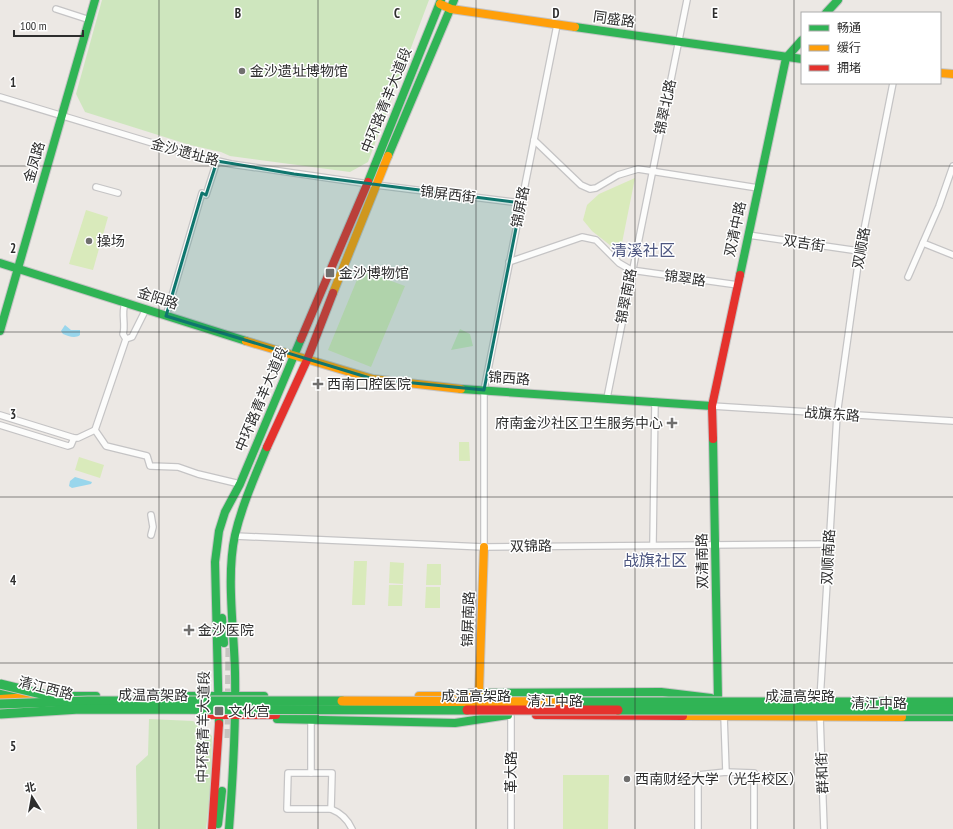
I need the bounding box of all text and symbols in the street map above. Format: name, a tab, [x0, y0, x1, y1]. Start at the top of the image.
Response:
text: B	[235, 5, 241, 22]
text: C	[394, 5, 400, 22]
text: D	[553, 5, 560, 22]
text: E	[712, 5, 718, 22]
street label: 同盛路	[592, 7, 636, 31]
scale bar	[14, 12, 83, 38]
legend	[801, 12, 941, 84]
text: 100 m	[20, 18, 47, 33]
text: 畅通	[837, 20, 861, 35]
text: 缓行	[837, 40, 861, 55]
street label: 中环路青羊大道段	[357, 45, 415, 155]
text: 拥堵	[837, 60, 861, 75]
place label: 金沙遗址博物馆	[250, 62, 348, 80]
marker: 金沙遗址博物馆	[237, 66, 247, 76]
text: 1	[10, 74, 16, 91]
street label: 锦翠北路	[650, 78, 680, 136]
street label: 金沙遗址路	[149, 134, 221, 170]
street label: 金凤路	[20, 139, 48, 185]
street label: 锦屏西街	[419, 182, 477, 206]
street label: 锦屏路	[507, 185, 533, 229]
street label: 双清中路	[720, 200, 750, 258]
street label: 双顺路	[848, 226, 874, 270]
street label: 双吉街	[782, 231, 826, 255]
place label: 操场	[97, 232, 125, 250]
marker: 操场	[84, 236, 94, 246]
text: 2	[10, 240, 16, 257]
district label: 清溪社区	[611, 240, 675, 260]
place label: 金沙博物馆	[339, 264, 409, 282]
street label: 锦翠路	[663, 266, 707, 290]
marker: 金沙博物馆	[324, 267, 336, 279]
street label: 锦翠南路	[612, 267, 640, 325]
street label: 金阳路	[135, 283, 181, 313]
street label: 中环路青羊大道段	[231, 344, 291, 454]
street label: 锦西路	[487, 368, 531, 388]
place label: 西南口腔医院	[327, 375, 411, 393]
marker: 西南口腔医院	[312, 378, 324, 390]
street label: 战旗东路	[803, 403, 861, 425]
text: 3	[10, 406, 16, 423]
place label: 府南金沙社区卫生服务中心	[495, 414, 663, 432]
marker: 府南金沙社区卫生服务中心	[666, 417, 678, 429]
street label: 双顺南路	[818, 529, 838, 585]
street label: 双清南路	[693, 533, 711, 589]
street label: 双锦路	[510, 537, 552, 555]
district label: 战旗社区	[623, 550, 687, 570]
text: 4	[10, 572, 17, 589]
street label: 锦屏南路	[458, 591, 478, 647]
place label: 金沙医院	[198, 621, 254, 639]
marker: 金沙医院	[183, 624, 195, 636]
street label: 中环路青羊大道段	[193, 671, 213, 783]
street label: 清江西路	[17, 672, 75, 704]
street label: 成温高架路	[118, 685, 188, 705]
street label: 成温高架路	[441, 687, 511, 705]
street label: 成温高架路	[765, 687, 835, 705]
street label: 清江中路	[527, 692, 583, 710]
street label: 清江中路	[851, 694, 907, 712]
place label: 文化宫	[228, 702, 270, 720]
marker: 文化宫	[213, 705, 225, 717]
text: 5	[10, 738, 16, 755]
street label: 革大路	[502, 751, 520, 793]
street label: 群和街	[812, 752, 832, 794]
place label: 西南财经大学（光华校区）	[635, 770, 803, 788]
marker: 西南财经大学（光华校区）	[622, 774, 632, 784]
north arrow	[12, 777, 52, 817]
text: 北	[23, 779, 37, 795]

